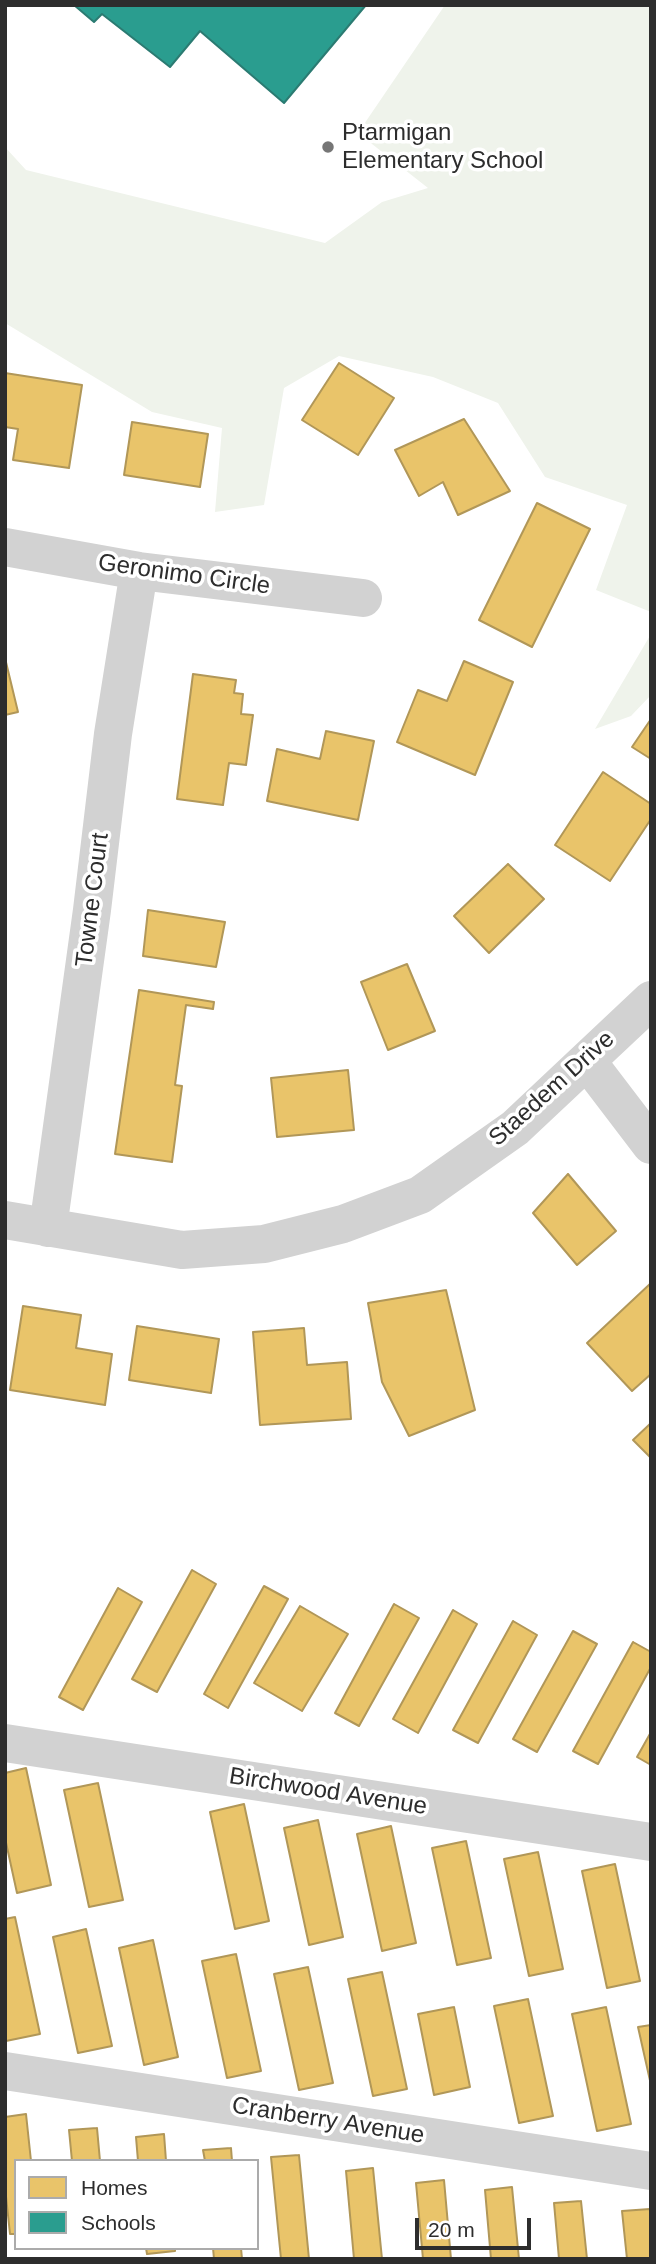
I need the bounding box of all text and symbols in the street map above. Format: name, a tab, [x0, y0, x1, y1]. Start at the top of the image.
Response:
place label: Ptarmigan Elementary School	[342, 119, 543, 175]
marker: Ptarmigan Elementary School	[320, 139, 336, 155]
street label: Geronimo Circle	[96, 549, 272, 601]
street label: Towne Court	[70, 831, 116, 969]
street label: Staedem Drive	[483, 1025, 621, 1153]
street label: Birchwood Avenue	[227, 1762, 429, 1822]
street label: Cranberry Avenue	[230, 2092, 426, 2150]
legend	[14, 2159, 259, 2250]
text: Homes	[81, 2176, 148, 2199]
scale bar	[418, 2204, 534, 2248]
text: Schools	[81, 2211, 156, 2234]
text: 20 m	[428, 2218, 475, 2241]

